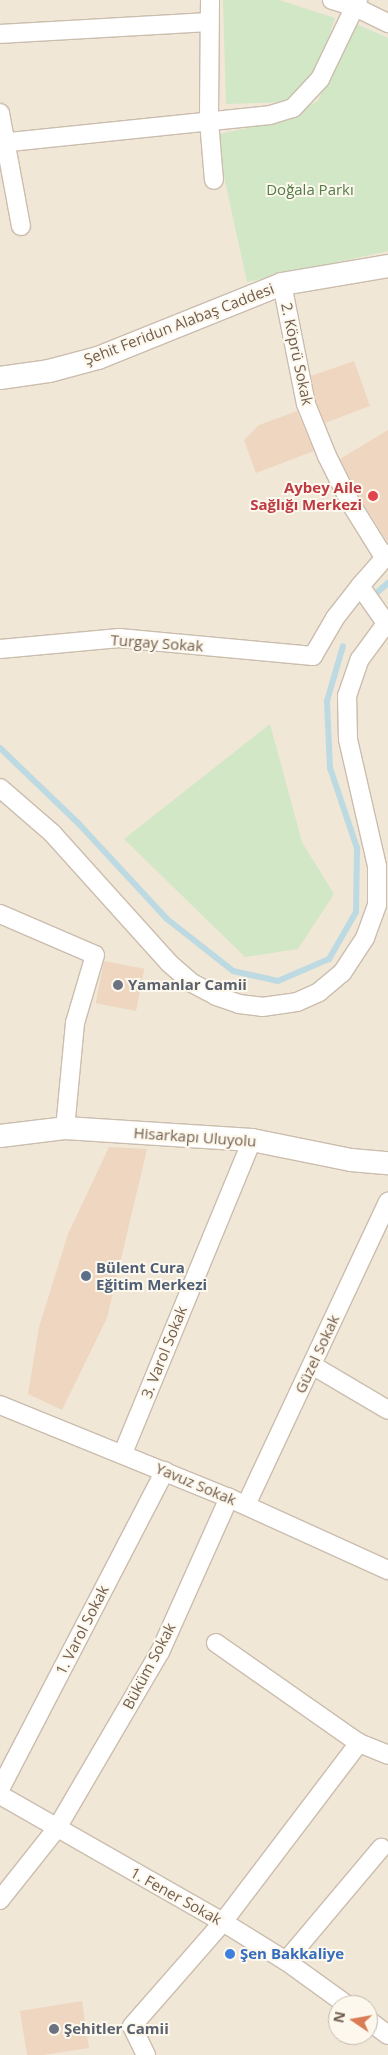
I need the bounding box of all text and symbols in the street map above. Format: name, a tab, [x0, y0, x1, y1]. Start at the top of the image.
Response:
park label: Doğala Parkı	[266, 181, 354, 199]
street label: Şehit Feridun Alabaş Caddesi	[81, 279, 277, 369]
street label: 2. Köprü Sokak	[277, 301, 317, 407]
place label: Aybey Aile Sağlığı Merkezi	[250, 478, 362, 513]
marker: Aybey Aile Sağlığı Merkezi	[366, 489, 380, 503]
street label: Turgay Sokak	[110, 631, 204, 655]
place label: Yamanlar Camii	[128, 976, 247, 994]
marker: Yamanlar Camii	[112, 979, 124, 991]
street label: Hisarkapı Uluyolu	[133, 1124, 257, 1150]
place label: Bülent Cura Eğitim Merkezi	[96, 1258, 207, 1293]
marker: Bülent Cura Eğitim Merkezi	[80, 1270, 92, 1282]
street label: 3. Varol Sokak	[137, 1303, 191, 1401]
street label: Güzel Sokak	[291, 1312, 343, 1396]
street label: Yavuz Sokak	[153, 1459, 239, 1509]
street label: 1. Varol Sokak	[52, 1582, 112, 1678]
street label: Büküm Sokak	[119, 1620, 179, 1712]
street label: 1. Fener Sokak	[127, 1864, 225, 1928]
place label: Şen Bakkaliye	[240, 1945, 344, 1963]
marker: Şen Bakkaliye	[224, 1948, 236, 1960]
north arrow	[328, 1995, 378, 2045]
text: N	[328, 2009, 349, 2025]
place label: Şehitler Camii	[64, 2020, 169, 2038]
marker: Şehitler Camii	[48, 2023, 60, 2035]

